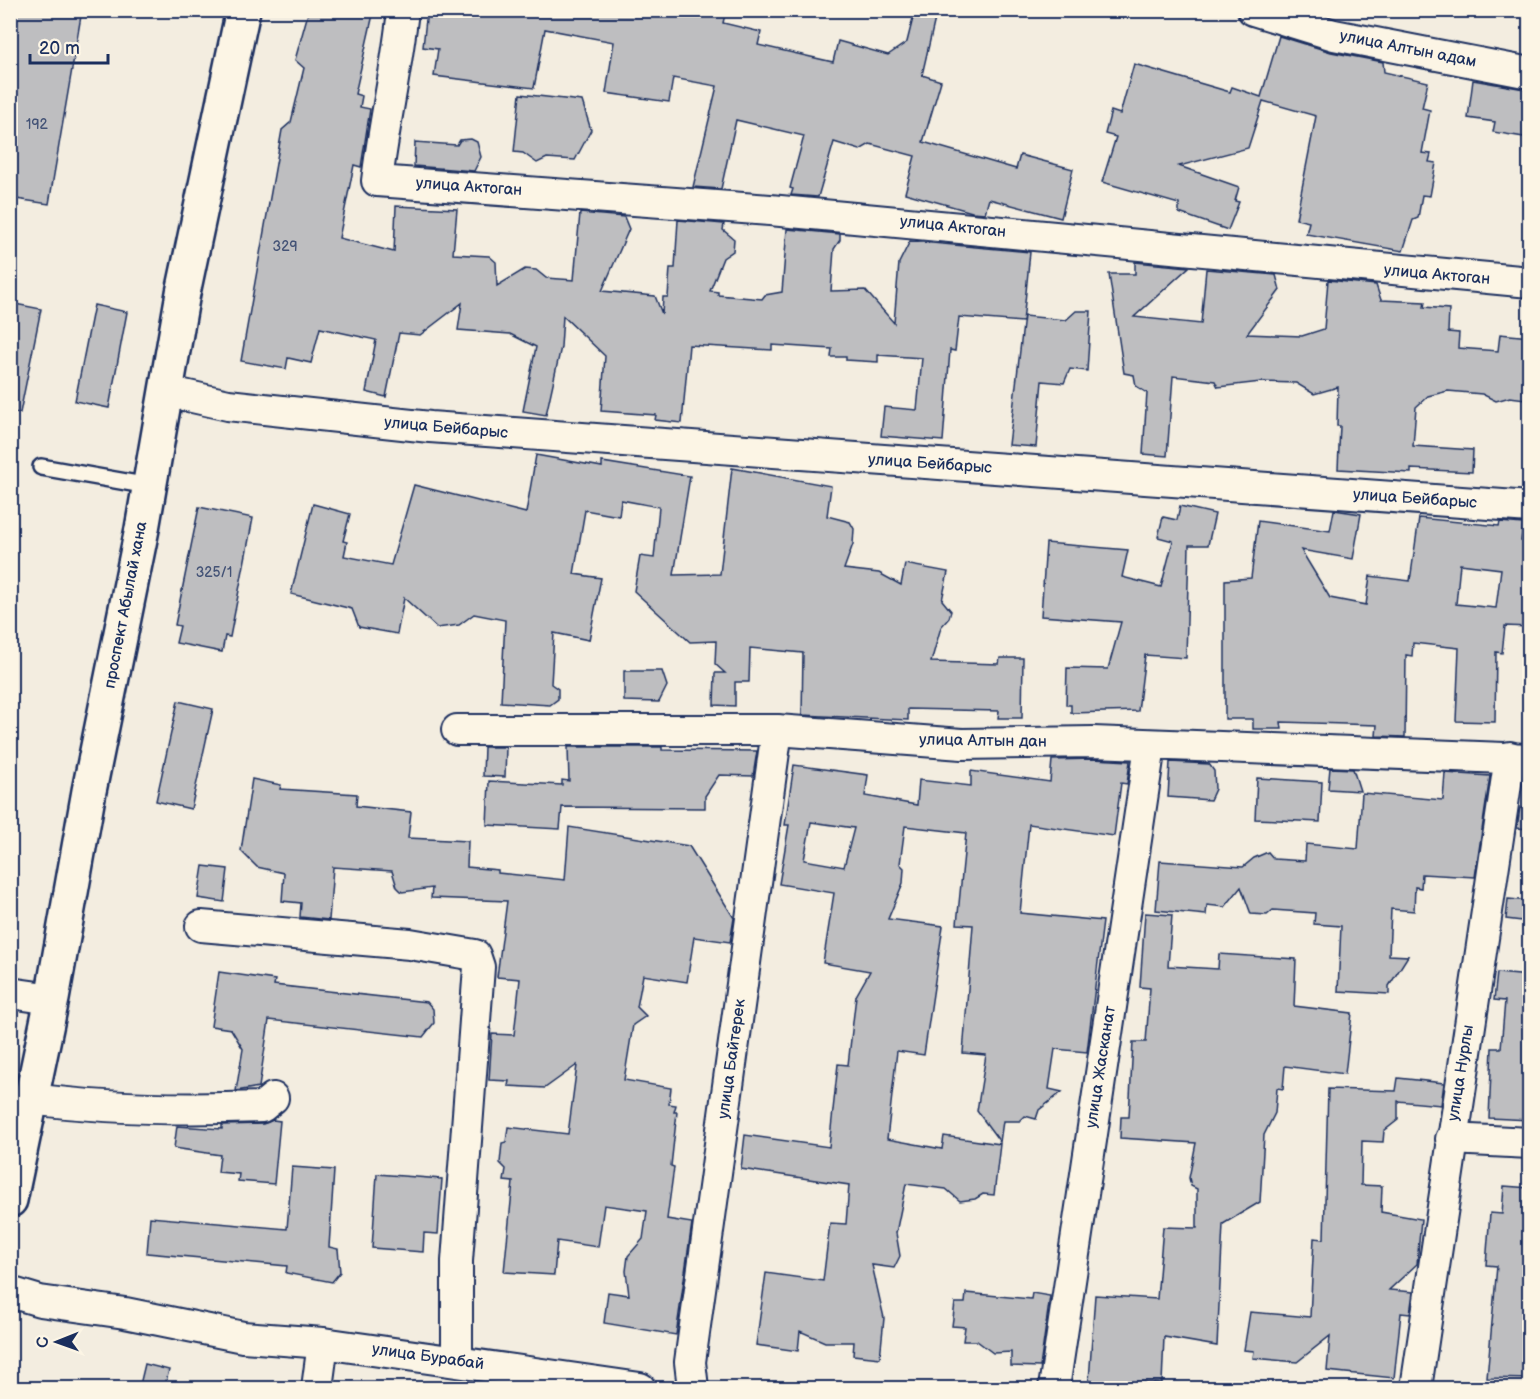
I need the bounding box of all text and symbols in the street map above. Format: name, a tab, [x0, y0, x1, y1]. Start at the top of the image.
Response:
street label: улица Алтын адам	[1338, 26, 1478, 72]
scale bar	[30, 27, 108, 65]
text: 20 m	[39, 38, 80, 59]
house number: 192	[26, 116, 49, 133]
street label: улица Актоган	[415, 174, 523, 200]
street label: улица Актоган	[899, 212, 1007, 242]
house number: 329	[273, 238, 297, 255]
street label: улица Актоган	[1383, 261, 1491, 289]
street label: улица Бейбарыс	[383, 413, 509, 443]
street label: улица Бейбарыс	[867, 450, 993, 478]
street label: улица Бейбарыс	[1352, 485, 1478, 513]
street label: проспект Абылай хана	[100, 519, 152, 690]
house number: 325/1	[196, 564, 232, 581]
street label: улица Алтын дан	[919, 730, 1047, 752]
street label: улица Байтерек	[714, 997, 750, 1120]
street label: улица Жасканат	[1082, 1004, 1120, 1130]
street label: улица Нурлы	[1444, 1023, 1478, 1123]
north arrow	[27, 1312, 87, 1372]
text: С	[34, 1337, 53, 1348]
street label: улица Бурабай	[371, 1340, 485, 1374]

